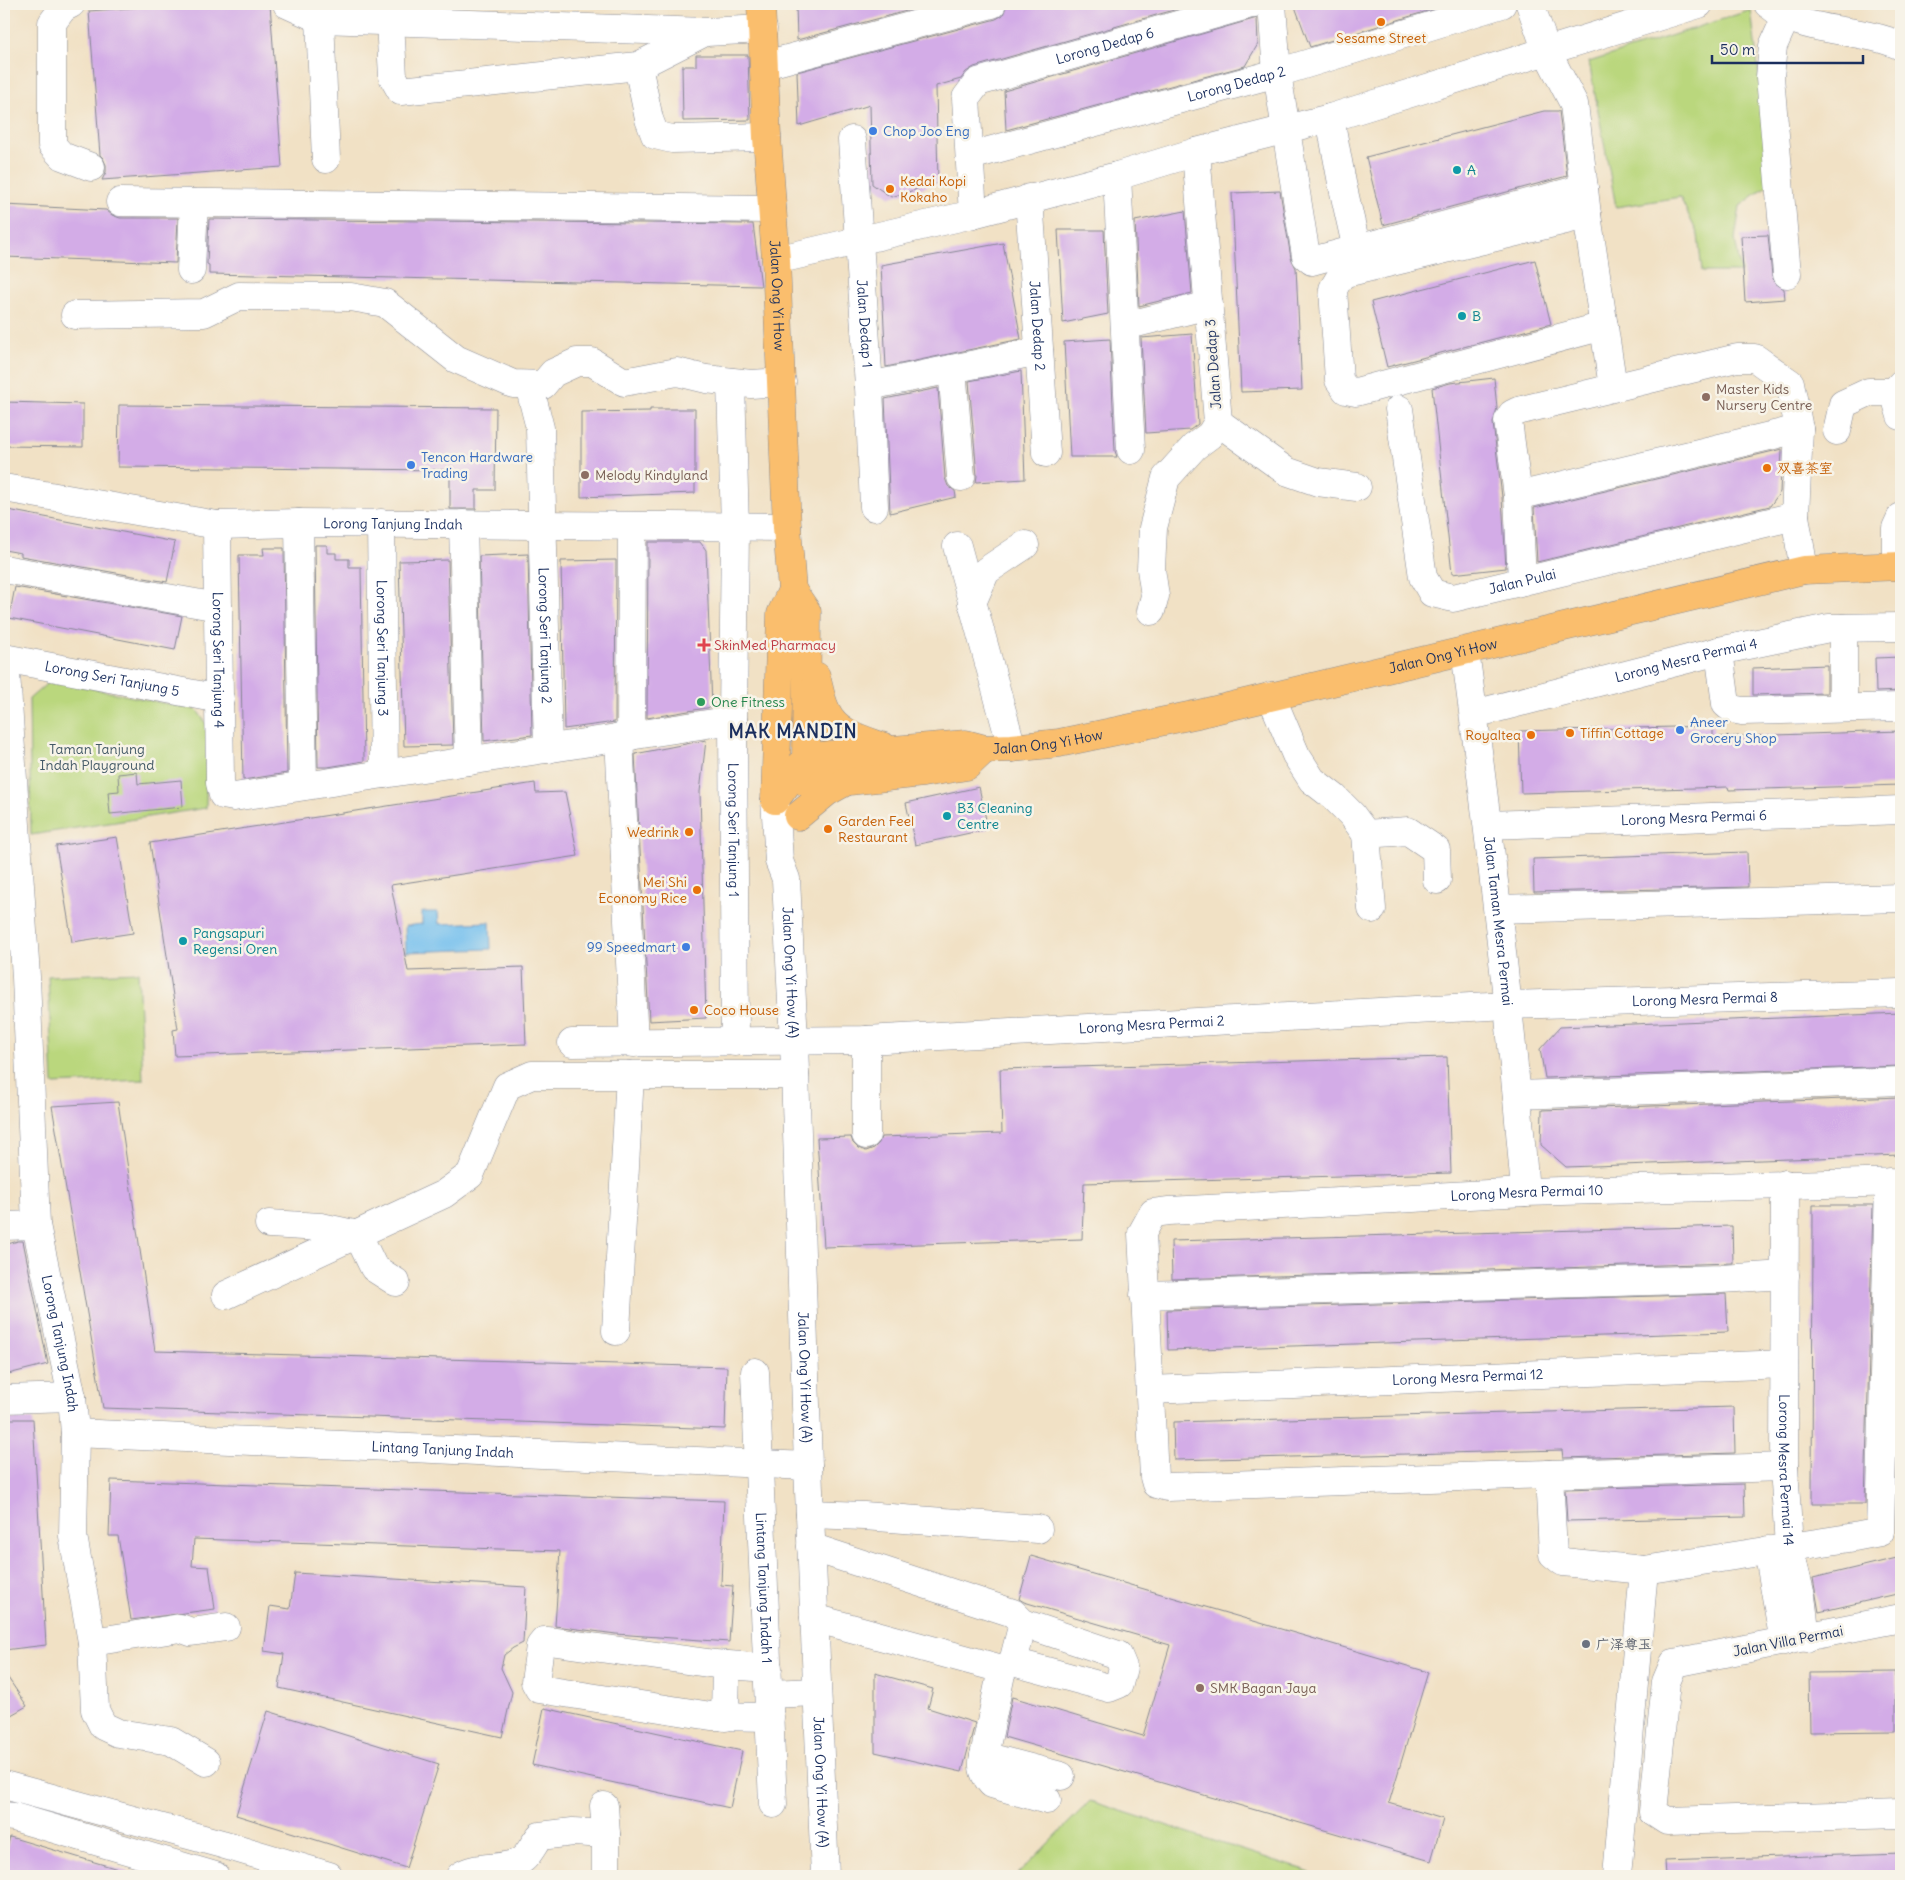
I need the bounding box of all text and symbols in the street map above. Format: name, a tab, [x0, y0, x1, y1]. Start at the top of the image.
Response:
marker: Sesame Street	[1375, 16, 1387, 28]
street label: Lorong Dedap 6	[1054, 23, 1156, 68]
place label: Sesame Street	[1336, 29, 1426, 47]
scale bar	[1712, 32, 1864, 64]
text: 50 m	[1720, 40, 1755, 59]
street label: Lorong Dedap 2	[1185, 62, 1288, 106]
place label: Chop Joo Eng	[883, 122, 970, 140]
marker: Chop Joo Eng	[867, 125, 879, 137]
place label: A	[1467, 161, 1476, 179]
marker: A	[1451, 164, 1463, 176]
place label: Kedai Kopi Kokaho	[900, 172, 966, 206]
marker: Kedai Kopi Kokaho	[884, 183, 896, 195]
street label: Jalan Ong Yi How	[766, 239, 789, 351]
street label: Jalan Dedap 1	[853, 279, 877, 368]
street label: Jalan Dedap 2	[1026, 280, 1050, 372]
place label: B	[1472, 307, 1481, 325]
marker: B	[1456, 310, 1468, 322]
street label: Jalan Dedap 3	[1201, 318, 1225, 410]
place label: Master Kids Nursery Centre	[1716, 380, 1812, 414]
marker: Master Kids Nursery Centre	[1700, 391, 1712, 403]
place label: Tencon Hardware Trading	[421, 448, 533, 482]
marker: Tencon Hardware Trading	[405, 459, 417, 471]
place label: 双喜茶室	[1777, 459, 1833, 477]
marker: 双喜茶室	[1761, 462, 1773, 474]
place label: Melody Kindyland	[595, 466, 708, 484]
marker: Melody Kindyland	[579, 469, 591, 481]
street label: Lorong Tanjung Indah	[323, 514, 463, 533]
street label: Jalan Pulai	[1487, 565, 1558, 598]
street label: Lorong Seri Tanjung 2	[534, 567, 556, 704]
street label: Lorong Seri Tanjung 3	[373, 580, 392, 716]
street label: Lorong Seri Tanjung 4	[209, 591, 228, 728]
street label: Jalan Ong Yi How	[1387, 634, 1499, 677]
street label: Lorong Mesra Permai 4	[1613, 634, 1759, 686]
place label: SkinMed Pharmacy	[714, 636, 836, 654]
marker: SkinMed Pharmacy	[698, 639, 710, 651]
street label: Lorong Seri Tanjung 5	[43, 657, 181, 700]
place label: One Fitness	[711, 693, 785, 711]
marker: One Fitness	[695, 696, 707, 708]
place label: Aneer Grocery Shop	[1690, 713, 1777, 747]
district label: MAK MANDIN	[728, 719, 858, 743]
place label: Tiffin Cottage	[1580, 724, 1664, 742]
marker: Aneer Grocery Shop	[1674, 724, 1686, 736]
street label: Jalan Ong Yi How	[992, 725, 1104, 758]
place label: Royaltea	[1465, 726, 1521, 744]
marker: Tiffin Cottage	[1564, 727, 1576, 739]
marker: Royaltea	[1525, 729, 1537, 741]
park label: Taman Tanjung Indah Playground	[40, 740, 154, 774]
street label: Lorong Seri Tanjung 1	[724, 763, 743, 897]
place label: B3 Cleaning Centre	[957, 799, 1033, 833]
street label: Lorong Mesra Permai 6	[1621, 806, 1767, 829]
marker: B3 Cleaning Centre	[941, 810, 953, 822]
place label: Garden Feel Restaurant	[838, 812, 914, 846]
place label: Wedrink	[627, 823, 679, 841]
marker: Garden Feel Restaurant	[822, 823, 834, 835]
marker: Wedrink	[683, 826, 695, 838]
street label: Jalan Taman Mesra Permai	[1480, 835, 1517, 1007]
place label: Mei Shi Economy Rice	[598, 873, 687, 907]
marker: Mei Shi Economy Rice	[691, 884, 703, 896]
street label: Jalan Ong Yi How (A)	[778, 906, 803, 1038]
place label: Pangsapuri Regensi Oren	[193, 924, 277, 958]
marker: Pangsapuri Regensi Oren	[177, 935, 189, 947]
place label: 99 Speedmart	[587, 938, 676, 956]
marker: 99 Speedmart	[680, 941, 692, 953]
street label: Lorong Mesra Permai 8	[1632, 988, 1778, 1010]
place label: Coco House	[704, 1001, 779, 1019]
marker: Coco House	[688, 1004, 700, 1016]
street label: Lorong Mesra Permai 2	[1078, 1011, 1225, 1037]
street label: Lorong Mesra Permai 10	[1450, 1181, 1604, 1205]
street label: Lorong Tanjung Indah	[38, 1273, 82, 1413]
street label: Jalan Ong Yi How (A)	[794, 1311, 816, 1443]
street label: Lorong Mesra Permai 12	[1392, 1365, 1544, 1389]
street label: Lorong Mesra Permai 14	[1775, 1394, 1798, 1546]
street label: Lintang Tanjung Indah	[371, 1437, 514, 1462]
street label: Lintang Tanjung Indah 1	[752, 1512, 776, 1664]
street label: Jalan Villa Permai	[1731, 1622, 1845, 1660]
place label: 广泽尊玉	[1596, 1635, 1652, 1653]
marker: 广泽尊玉	[1580, 1638, 1592, 1650]
place label: SMK Bagan Jaya	[1210, 1679, 1316, 1697]
marker: SMK Bagan Jaya	[1194, 1682, 1206, 1694]
street label: Jalan Ong Yi How (A)	[809, 1716, 833, 1848]

